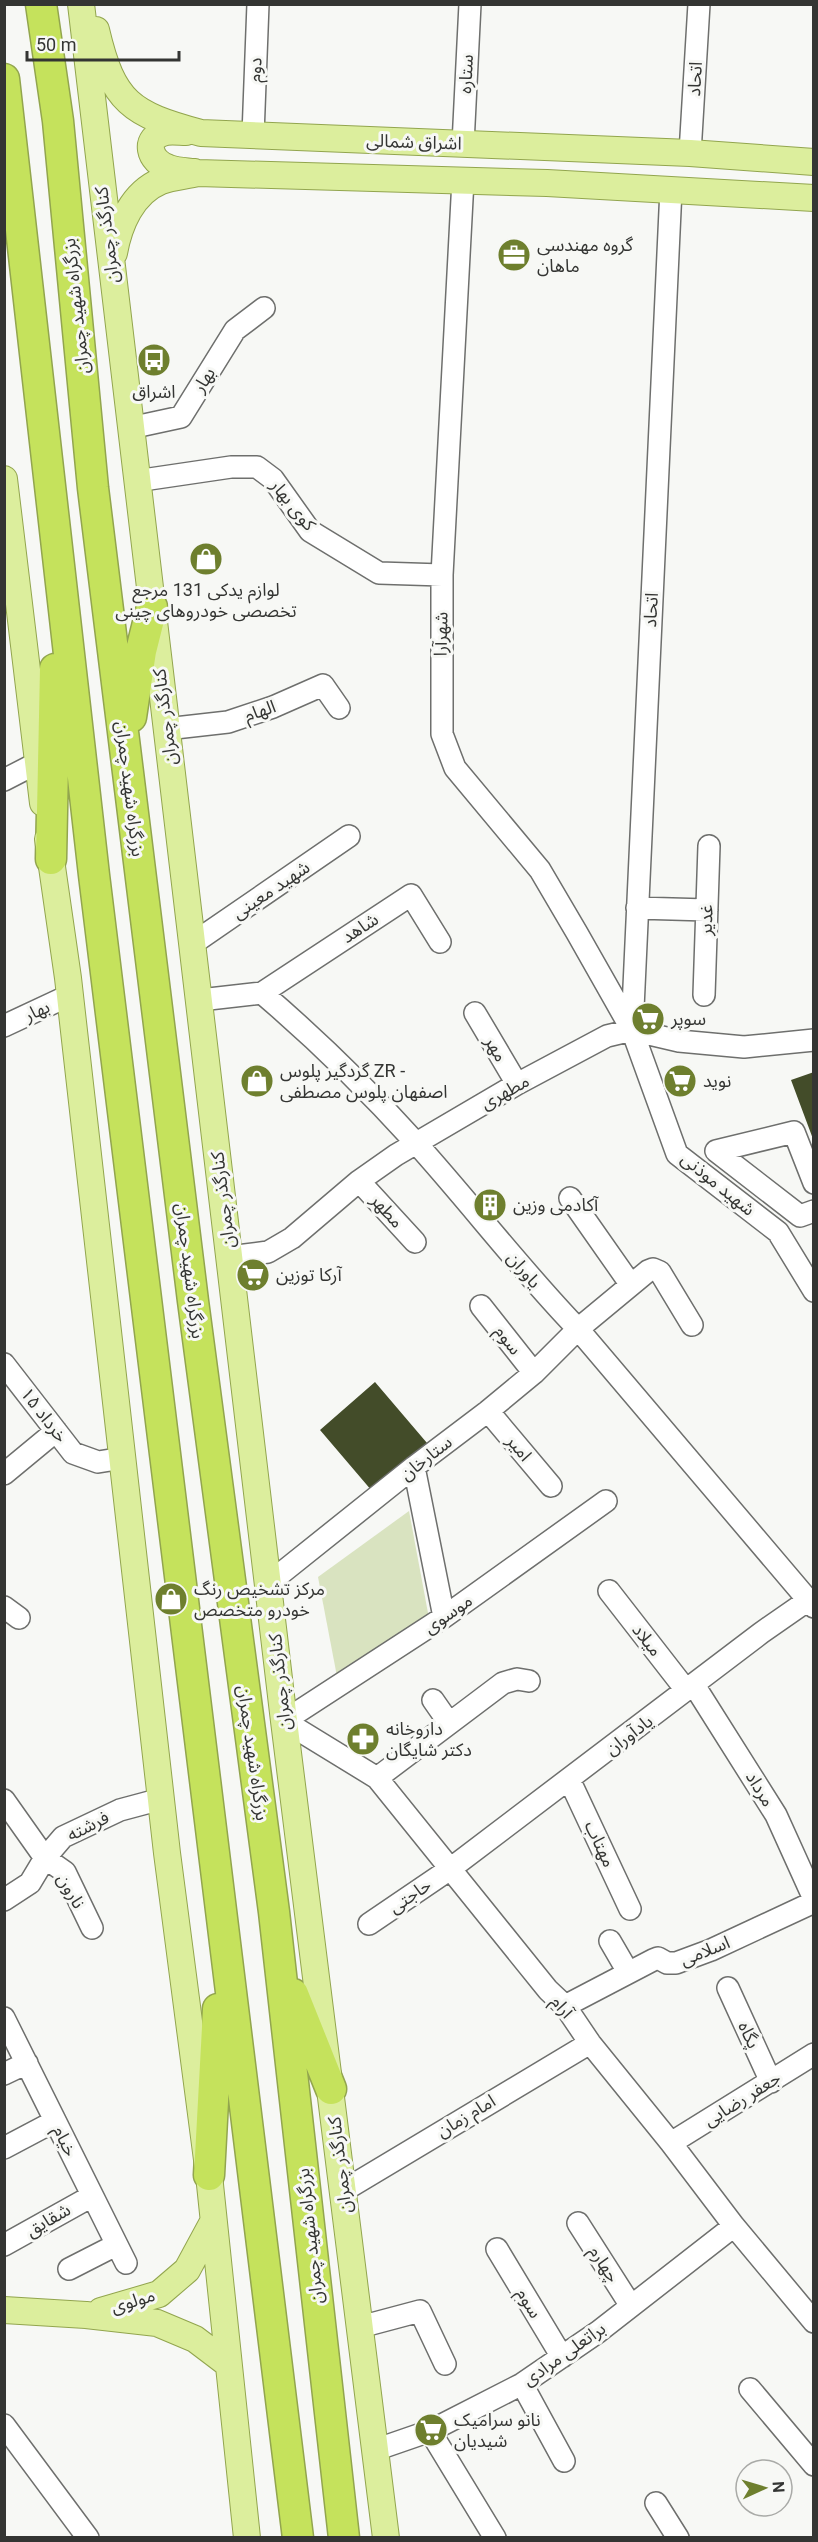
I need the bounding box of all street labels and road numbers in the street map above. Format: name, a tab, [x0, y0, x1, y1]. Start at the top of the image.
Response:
street label: ستاره	[454, 54, 478, 94]
street label: دوم	[244, 57, 269, 83]
street label: اتحاد	[683, 61, 706, 97]
street label: اشراق شمالی	[366, 129, 462, 155]
street label: کنارگذر چمران	[90, 185, 124, 285]
street label: بزرگراه شهید چمران	[58, 237, 94, 375]
street label: بهار	[187, 363, 220, 398]
street label: کوی بهار	[265, 474, 321, 536]
street label: اتحاد	[639, 592, 662, 628]
street label: شهرآرا	[430, 612, 452, 656]
street label: کنارگذر چمران	[148, 667, 182, 767]
street label: الهام	[241, 695, 280, 729]
street label: بزرگراه شهید چمران	[111, 720, 149, 858]
street label: شهید معینی	[228, 856, 314, 924]
street label: غدیر	[694, 904, 718, 937]
street label: شاهد	[338, 908, 382, 947]
street label: بهار	[20, 996, 53, 1027]
street label: مهر	[480, 1031, 512, 1066]
street label: مطهری	[477, 1070, 533, 1114]
street label: شهید موذنی	[677, 1148, 759, 1220]
street label: کنارگذر چمران	[206, 1150, 240, 1250]
street label: مطهر	[365, 1189, 408, 1233]
street label: بزرگراه شهید چمران	[171, 1202, 209, 1340]
street label: یاوران	[502, 1247, 546, 1293]
street label: سوم	[487, 1321, 526, 1361]
street label: ۱۵ خرداد	[16, 1383, 72, 1447]
street label: امیر	[501, 1430, 536, 1466]
street label: ستارخان	[396, 1431, 456, 1485]
street label: موسوی	[419, 1589, 477, 1639]
street label: میلاد	[628, 1619, 667, 1660]
street label: کنارگذر چمران	[264, 1632, 296, 1731]
street label: بزرگراه شهید چمران	[233, 1684, 273, 1822]
street label: یادآوران	[601, 1710, 657, 1760]
street label: مرداد	[741, 1767, 779, 1811]
street label: فرشته	[63, 1806, 113, 1846]
street label: مهتاب	[581, 1817, 620, 1870]
street label: نارون	[52, 1869, 90, 1913]
street label: حاجتی	[385, 1874, 435, 1918]
street label: اسلامی	[677, 1931, 733, 1971]
street label: آرام	[544, 1991, 578, 2026]
street label: پگاه	[733, 2018, 765, 2052]
street label: جعفر رضایی	[699, 2067, 785, 2131]
street label: امام زمان	[432, 2090, 501, 2145]
street label: کنارگذر چمران	[323, 2115, 357, 2215]
street label: خیام	[46, 2122, 82, 2161]
street label: بزرگراه شهید چمران	[292, 2167, 328, 2305]
street label: شقایق	[22, 2198, 74, 2242]
street label: چهارم	[581, 2241, 624, 2288]
street label: مولوی	[108, 2284, 158, 2318]
street label: سوم	[509, 2284, 546, 2324]
street label: براتعلی مرادی	[518, 2317, 610, 2391]

